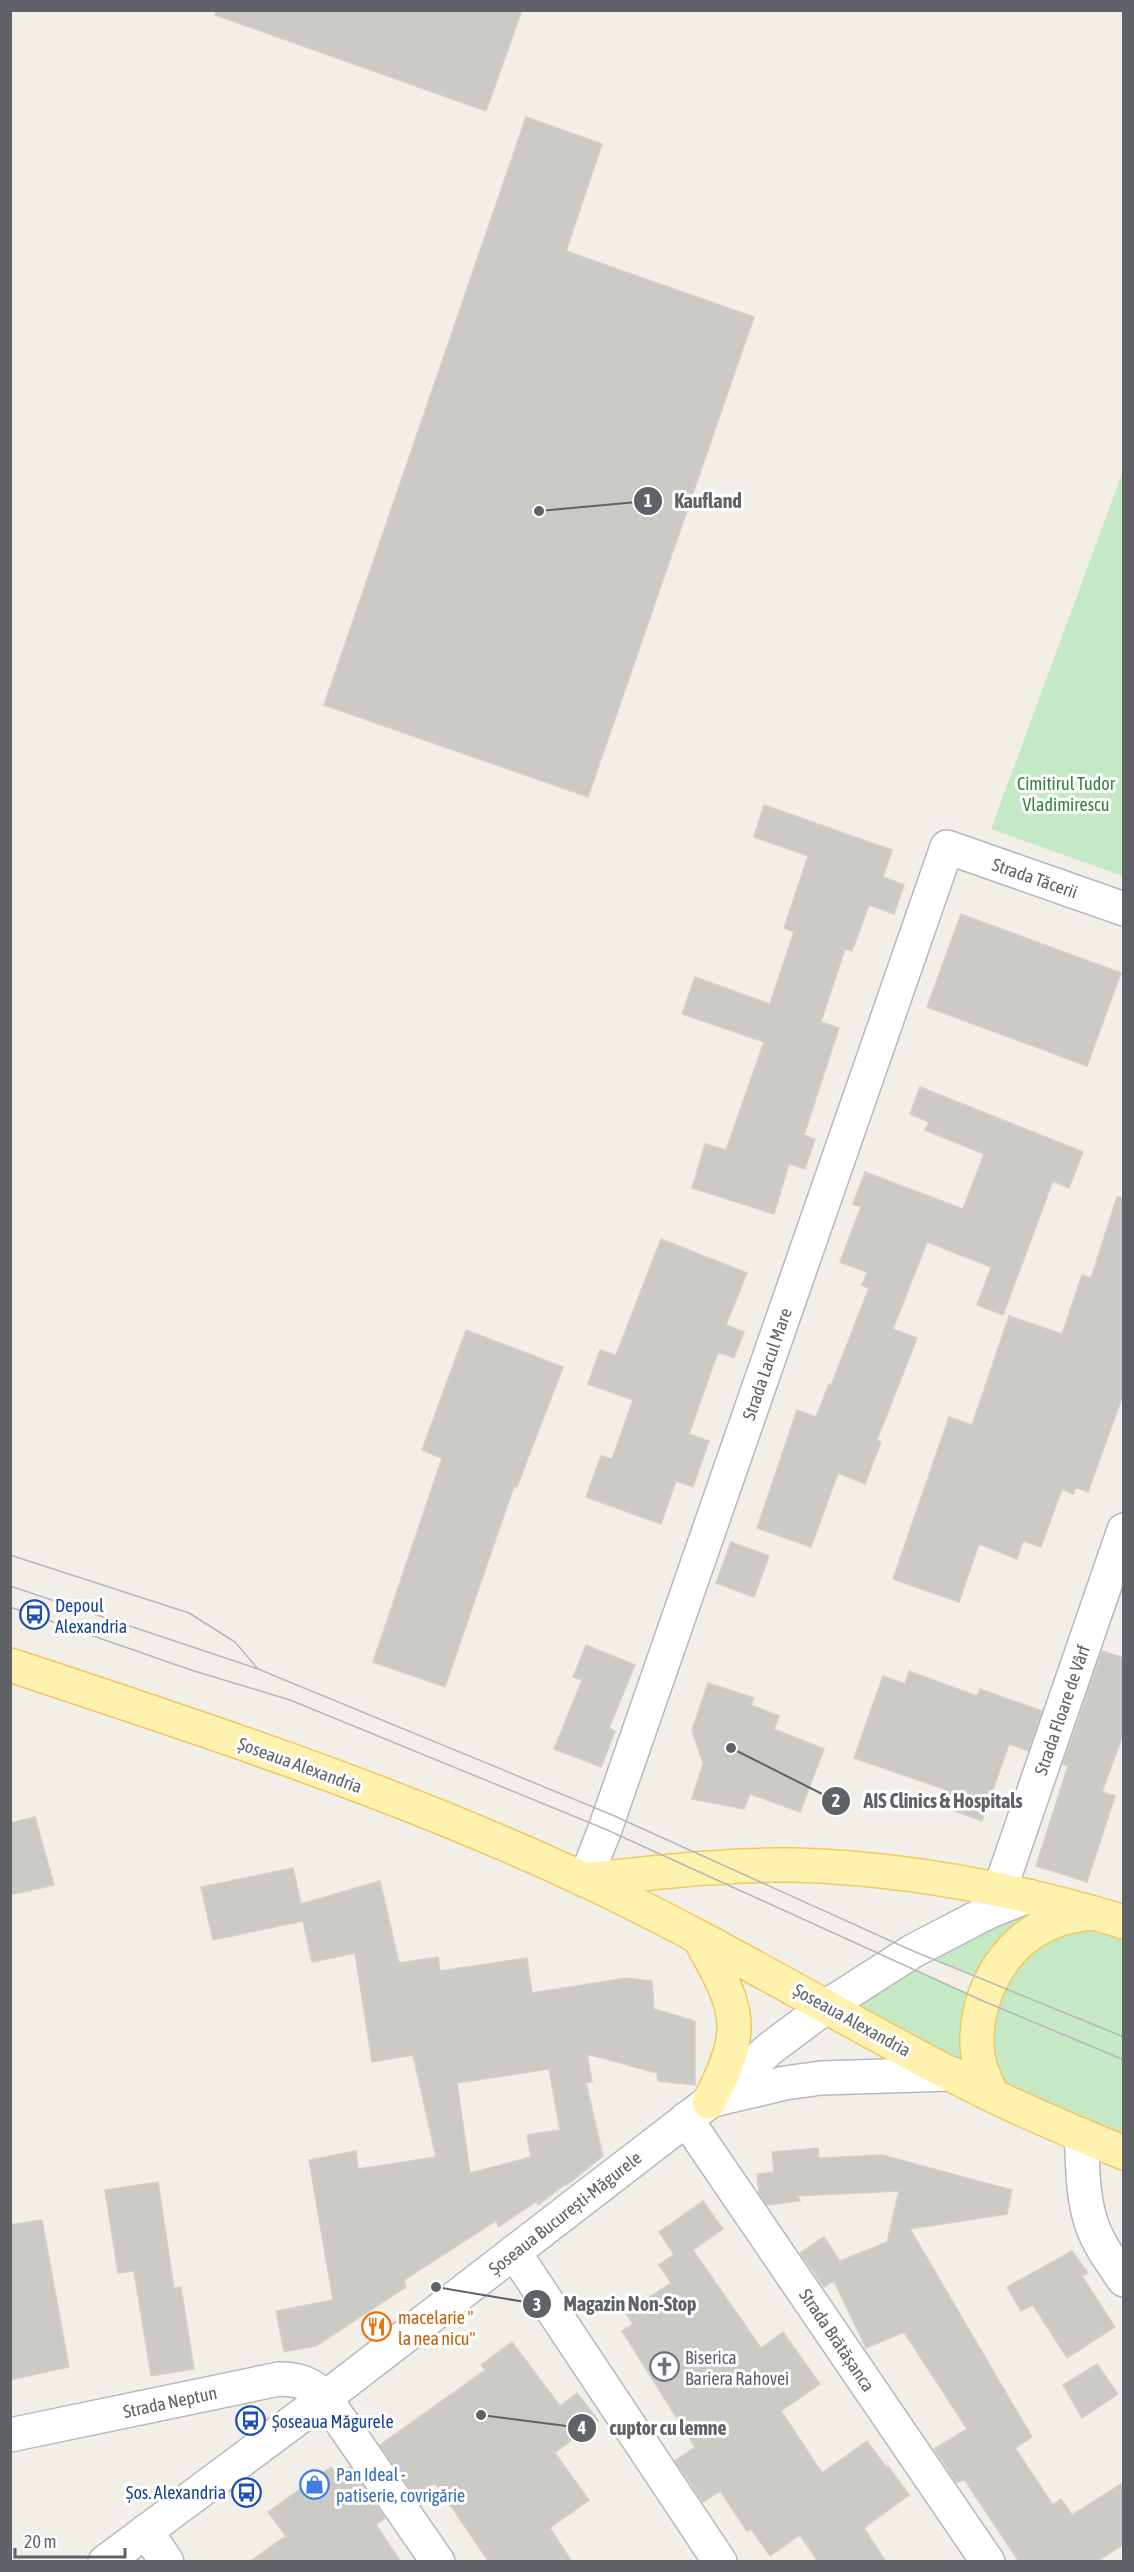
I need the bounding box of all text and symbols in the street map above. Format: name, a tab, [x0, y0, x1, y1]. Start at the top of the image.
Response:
callout: Kaufland	[633, 482, 754, 520]
text: Kaufland	[674, 489, 742, 512]
text: 1	[644, 490, 652, 511]
park label: Cimitirul Tudor Vladimirescu	[1017, 773, 1116, 815]
street label: Strada Tăcerii	[990, 854, 1080, 902]
street label: Strada Lacul Mare	[738, 1305, 796, 1423]
place label: Depoul Alexandria	[55, 1595, 127, 1637]
bus stop icon: Depoul Alexandria	[18, 1599, 50, 1631]
street label: Strada Floare de Vârf	[1030, 1642, 1094, 1778]
street label: Șoseaua Alexandria	[235, 1733, 365, 1797]
callout: AIS Clinics & Hospitals	[821, 1782, 1035, 1820]
text: AIS Clinics & Hospitals	[862, 1789, 1023, 1812]
text: 2	[832, 1790, 840, 1811]
street label: Șoseaua Alexandria	[790, 1979, 914, 2061]
street label: Șoseaua București-Măgurele	[485, 2147, 645, 2279]
callout: Magazin Non-Stop	[522, 2285, 709, 2323]
street label: Strada Brătășanca	[795, 2285, 879, 2395]
text: Magazin Non-Stop	[563, 2292, 697, 2315]
text: 3	[533, 2294, 541, 2315]
place label: macelarie " la nea nicu"	[398, 2307, 476, 2349]
restaurant icon: macelarie " la nea nicu"	[361, 2311, 393, 2343]
place label: Biserica Bariera Rahovei	[685, 2347, 789, 2389]
church icon: Biserica Bariera Rahovei	[648, 2351, 680, 2383]
street label: Strada Neptun	[121, 2382, 219, 2422]
bus stop icon: Șoseaua Măgurele	[235, 2405, 267, 2437]
callout: cuptor cu lemne	[567, 2409, 738, 2447]
place label: Șoseaua Măgurele	[272, 2411, 394, 2432]
text: cuptor cu lemne	[609, 2416, 727, 2439]
text: 4	[577, 2417, 586, 2438]
place label: Pan Ideal - patiserie, covrigărie	[336, 2464, 465, 2506]
shop icon: Pan Ideal - patiserie, covrigărie	[299, 2468, 331, 2500]
bus stop icon: Șos. Alexandria	[231, 2476, 263, 2508]
place label: Șos. Alexandria	[126, 2482, 226, 2503]
scale bar	[15, 2521, 124, 2559]
text: 20 m	[24, 2531, 56, 2552]

